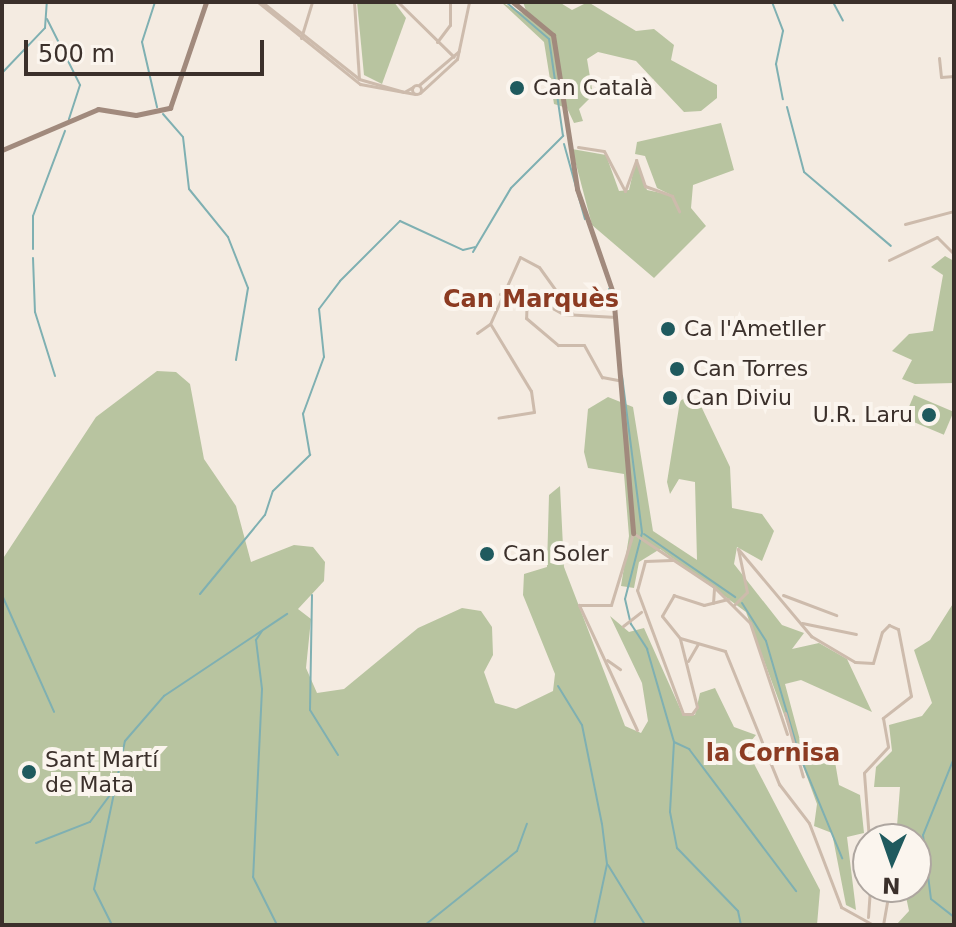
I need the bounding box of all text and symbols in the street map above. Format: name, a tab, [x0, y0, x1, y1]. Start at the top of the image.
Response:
scale bar	[28, 24, 268, 74]
text: 500 m	[38, 40, 115, 68]
place label: Can Català	[533, 75, 653, 101]
marker: Can Català	[508, 79, 526, 97]
district label: Can Marquès	[443, 286, 619, 314]
place label: Ca l'Ametller	[684, 316, 825, 342]
marker: Ca l'Ametller	[659, 320, 677, 338]
place label: Can Torres	[693, 356, 808, 382]
marker: Can Torres	[668, 360, 686, 378]
place label: Can Diviu	[686, 385, 792, 411]
marker: Can Diviu	[661, 389, 679, 407]
place label: U.R. Laru	[813, 402, 913, 428]
marker: U.R. Laru	[920, 406, 938, 424]
place label: Can Soler	[503, 541, 609, 567]
marker: Can Soler	[478, 545, 496, 563]
district label: la Cornisa	[706, 740, 840, 768]
place label: Sant Martí de Mata	[45, 746, 158, 798]
marker: Sant Martí de Mata	[20, 763, 38, 781]
north arrow	[852, 823, 932, 903]
text: N	[882, 873, 901, 898]

